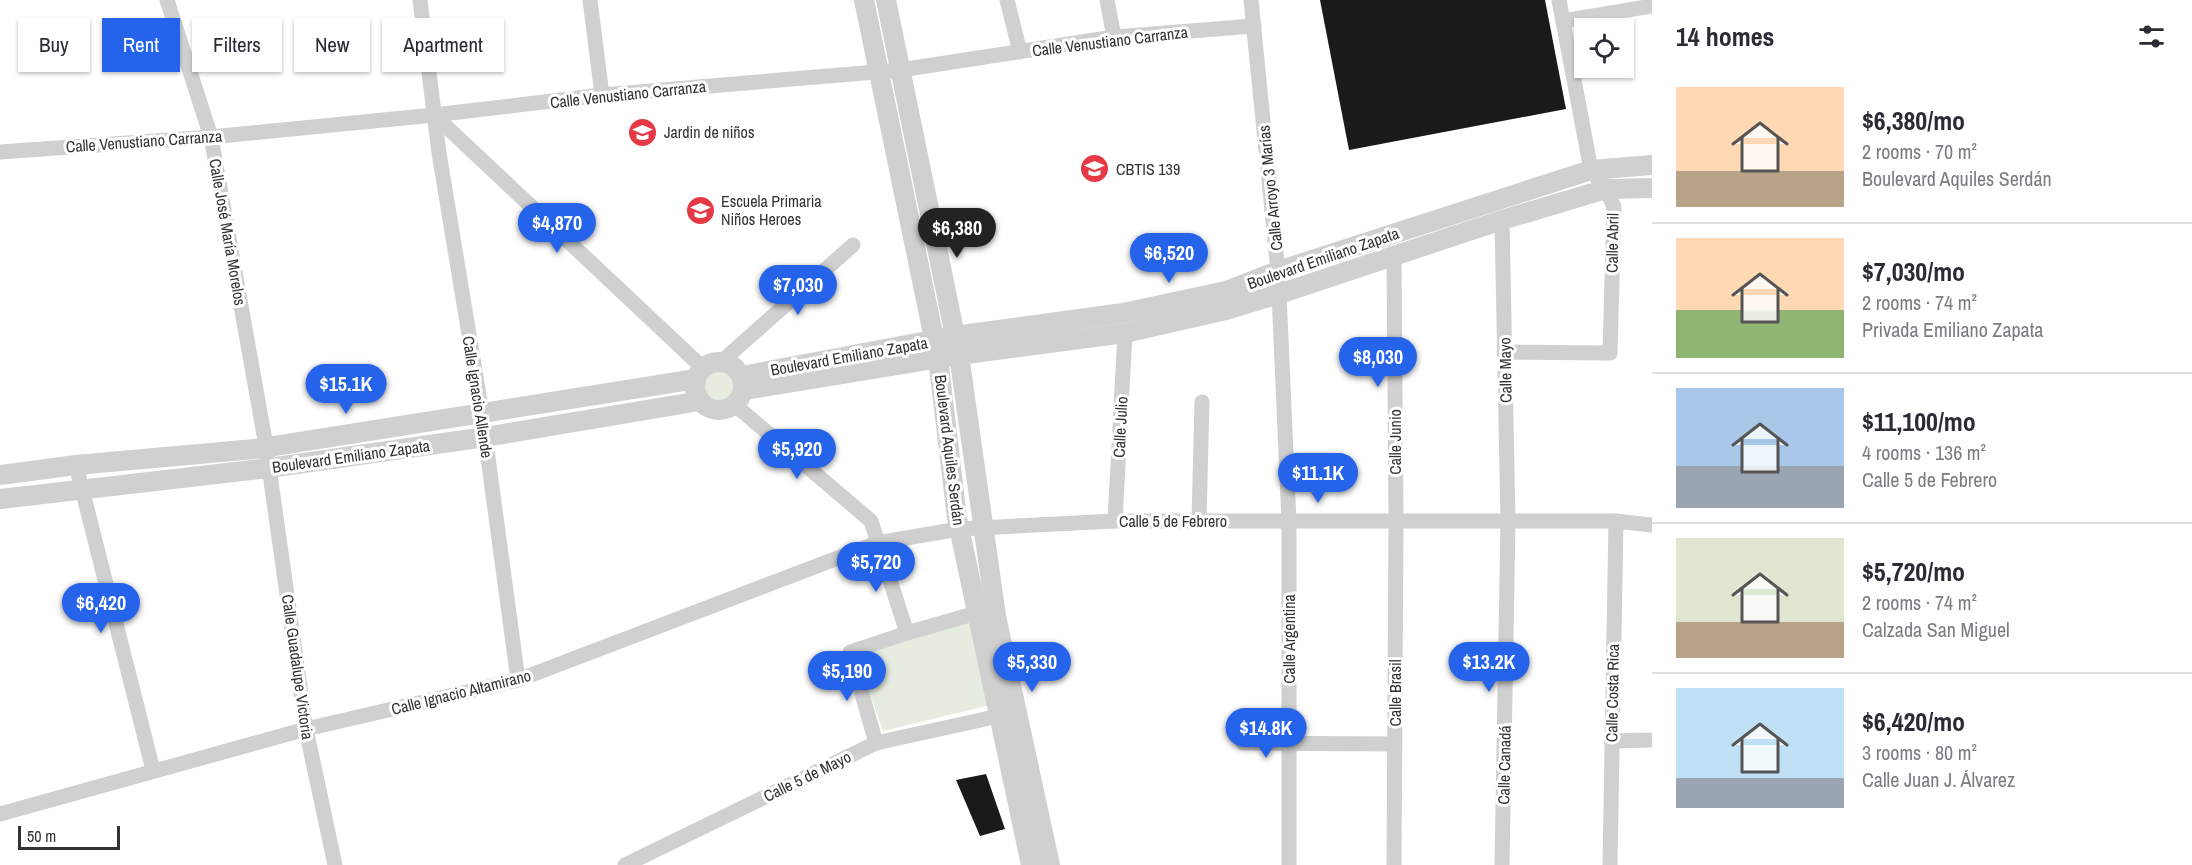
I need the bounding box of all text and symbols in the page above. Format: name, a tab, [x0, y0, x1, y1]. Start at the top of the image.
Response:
chip: Buy	[18, 18, 90, 72]
chip: Rent	[102, 18, 180, 72]
chip: Filters	[192, 18, 282, 72]
chip: New	[294, 18, 370, 72]
chip: Apartment	[382, 18, 504, 72]
map controls	[1574, 18, 1634, 78]
button: locate	[1574, 18, 1634, 78]
text: 14 homes	[1676, 19, 1774, 54]
street label: Calle Venustiano Carranza	[1031, 20, 1190, 61]
icon: filters	[2135, 20, 2168, 53]
street label: Calle Venustiano Carranza	[549, 75, 708, 113]
text: $6,380/mo	[1862, 103, 1965, 138]
icon: home	[1724, 111, 1796, 183]
school or university icon: Jardin de niños	[627, 116, 659, 148]
place label: Jardin de niños	[664, 121, 754, 143]
street label: Calle Arroyo 3 Marías	[1252, 124, 1288, 252]
street label: Calle Venustiano Carranza	[65, 125, 224, 157]
text: 2 rooms · 70 m²	[1862, 138, 1977, 165]
school or university icon: CBTIS 139	[1079, 153, 1111, 185]
street label: Calle José María Morelos	[204, 157, 252, 307]
place label: CBTIS 139	[1116, 158, 1180, 180]
text: Boulevard Aquiles Serdán	[1862, 165, 2052, 192]
place label: Escuela Primaria Niños Heroes	[721, 190, 822, 230]
school or university icon: Escuela Primaria Niños Heroes	[684, 194, 716, 226]
pin: $4,870	[508, 203, 606, 254]
pin: $6,380	[908, 208, 1006, 259]
text: $4,870	[532, 209, 582, 236]
street label: Calle Abril	[1600, 213, 1624, 273]
text: $6,380	[932, 214, 982, 241]
street label: Boulevard Emiliano Zapata	[1244, 221, 1402, 294]
pin: $6,520	[1120, 233, 1218, 284]
text: $6,520	[1144, 239, 1194, 266]
text: $7,030/mo	[1862, 254, 1965, 289]
icon: home	[1724, 262, 1796, 334]
pin: $7,030	[749, 265, 847, 316]
text: $7,030	[773, 271, 823, 298]
text: 2 rooms · 74 m²	[1862, 289, 1977, 316]
text: Privada Emiliano Zapata	[1862, 316, 2043, 343]
street label: Boulevard Emiliano Zapata	[769, 331, 930, 381]
street label: Calle Ignacio Allende	[457, 334, 499, 460]
pin: $8,030	[1329, 337, 1427, 388]
street label: Calle Mayo	[1493, 337, 1517, 403]
text: $8,030	[1353, 343, 1403, 370]
pin: $15.1K	[297, 364, 395, 415]
text: $15.1K	[320, 370, 372, 397]
street label: Boulevard Aquiles Serdán	[930, 373, 970, 527]
street label: Calle Julio	[1107, 396, 1133, 458]
text: $11,100/mo	[1862, 404, 1976, 439]
street label: Calle Junio	[1384, 409, 1406, 475]
icon: home	[1724, 412, 1796, 484]
pin: $5,920	[748, 429, 846, 480]
street label: Boulevard Emiliano Zapata	[271, 434, 432, 478]
text: $5,920	[772, 435, 822, 462]
text: 4 rooms · 136 m²	[1862, 439, 1986, 466]
pin: $11.1K	[1269, 453, 1367, 504]
text: $11.1K	[1292, 459, 1344, 486]
text: Calle 5 de Febrero	[1862, 466, 1997, 493]
street label: Calle 5 de Febrero	[1119, 510, 1227, 532]
pin: $5,720	[827, 542, 925, 593]
text: $5,720	[851, 548, 901, 575]
text: $5,720/mo	[1862, 554, 1965, 589]
icon: home	[1724, 562, 1796, 634]
pin: $6,420	[52, 583, 150, 634]
text: $6,420	[76, 589, 126, 616]
text: 2 rooms · 74 m²	[1862, 589, 1977, 616]
street label: Calle Guadalupe Victoria	[277, 593, 319, 742]
street label: Calle Argentina	[1278, 593, 1300, 684]
text: Calzada San Miguel	[1862, 616, 2010, 643]
pin: $5,330	[983, 642, 1081, 693]
pin: $13.2K	[1440, 642, 1538, 693]
street label: Calle Costa Rica	[1600, 643, 1624, 742]
text: $5,330	[1007, 648, 1057, 675]
text: $13.2K	[1463, 648, 1515, 675]
pin: $5,190	[798, 651, 896, 702]
text: $5,190	[822, 657, 872, 684]
street label: Calle Brasil	[1384, 659, 1406, 727]
street label: Calle Ignacio Altamirano	[389, 664, 533, 720]
text: $6,420/mo	[1862, 704, 1965, 739]
pin: $14.8K	[1217, 708, 1315, 759]
icon: home	[1724, 712, 1796, 784]
text: $14.8K	[1240, 714, 1292, 741]
street label: Calle Canadá	[1492, 724, 1516, 805]
text: 3 rooms · 80 m²	[1862, 739, 1977, 766]
street label: Calle 5 de Mayo	[760, 745, 854, 807]
text: Calle Juan J. Álvarez	[1862, 766, 2015, 793]
scale bar	[18, 823, 120, 850]
text: 50 m	[27, 825, 56, 847]

